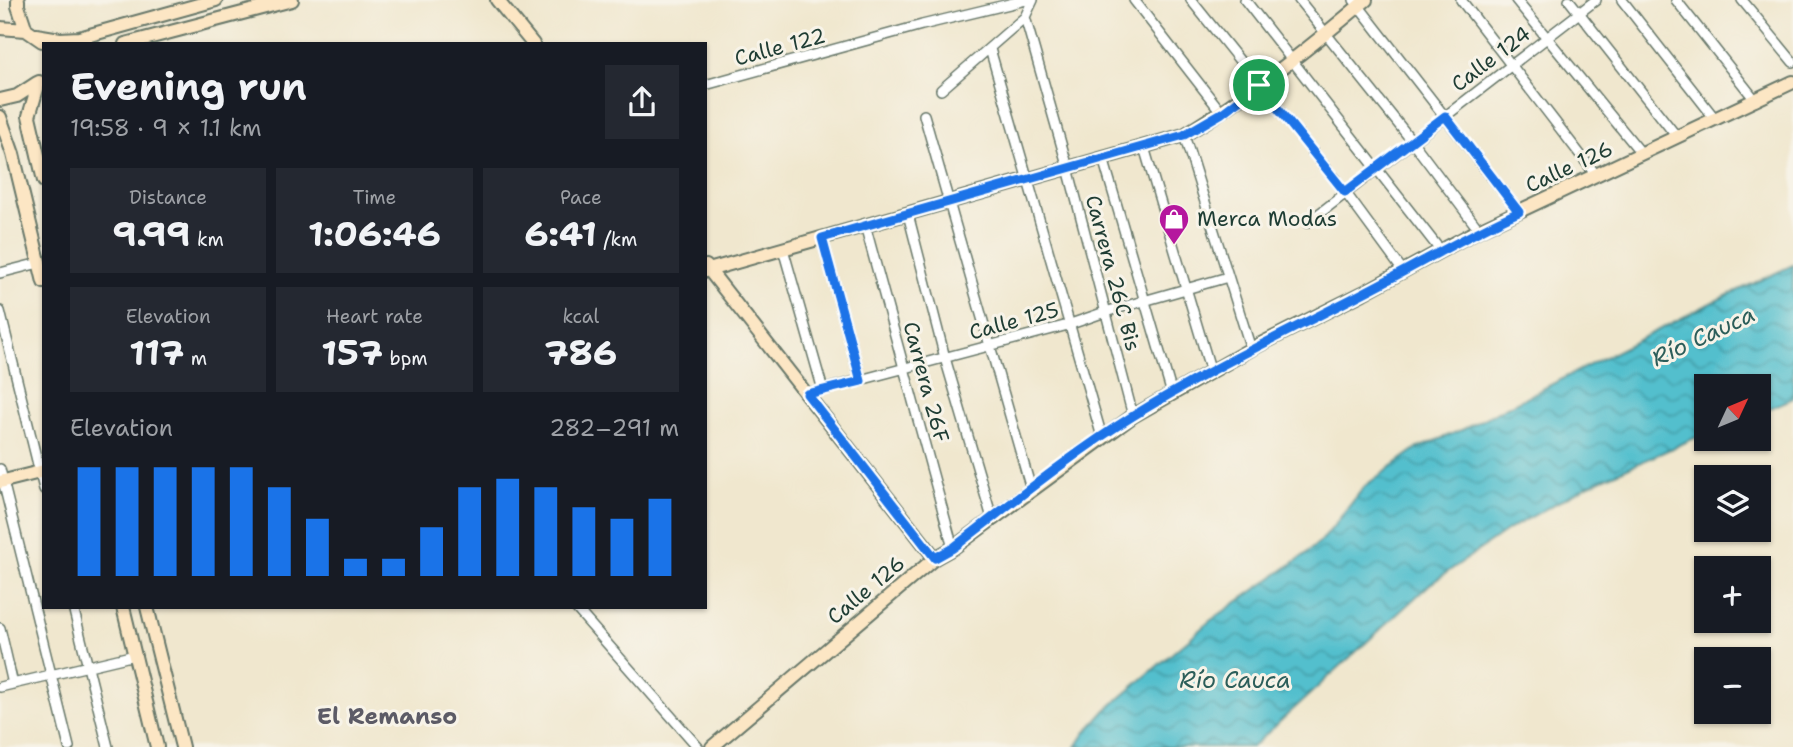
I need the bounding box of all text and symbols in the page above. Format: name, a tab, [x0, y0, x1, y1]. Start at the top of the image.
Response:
street label: Calle 124	[1446, 20, 1536, 98]
street label: Calle 122	[731, 21, 829, 73]
pin	[1229, 55, 1289, 115]
text: Evening run	[70, 61, 307, 112]
button: share	[605, 65, 679, 139]
icon: arrive	[1240, 66, 1278, 104]
text: 19:58 · 9 × 1.1 km	[70, 113, 262, 143]
street label: Calle 126	[1521, 135, 1617, 199]
text: Distance	[129, 185, 207, 210]
text: Time	[353, 185, 396, 210]
text: Pace	[560, 185, 602, 210]
street label: Carrera 26C Bis	[1079, 192, 1147, 354]
shop icon: Merca Modas	[1157, 202, 1191, 246]
place label: Merca Modas	[1197, 205, 1337, 233]
text: 9.99	[112, 210, 191, 257]
text: 1:06:46	[308, 210, 441, 257]
text: 6:41	[524, 210, 597, 257]
text: km	[191, 227, 224, 252]
text: /km	[597, 227, 637, 252]
street label: Calle 125	[966, 296, 1062, 346]
water label: Río Cauca	[1646, 299, 1760, 373]
text: Elevation	[126, 304, 211, 329]
text: Heart rate	[326, 304, 423, 329]
text: kcal	[562, 304, 599, 329]
street label: Carrera 26F	[896, 318, 956, 446]
text: 117	[129, 329, 184, 376]
text: 157	[321, 329, 383, 376]
text: 786	[544, 329, 617, 376]
text: m	[184, 346, 207, 371]
text: bpm	[383, 346, 428, 371]
north arrow	[1694, 374, 1771, 452]
map controls	[1694, 374, 1771, 724]
text: Elevation	[70, 413, 173, 443]
text: 282–291 m	[549, 413, 679, 443]
button: layers	[1694, 465, 1771, 542]
street label: Calle 126	[821, 549, 911, 631]
button: +	[1694, 556, 1771, 633]
button: −	[1694, 647, 1771, 724]
water label: Río Cauca	[1180, 665, 1290, 695]
district label: El Remanso	[317, 701, 457, 731]

